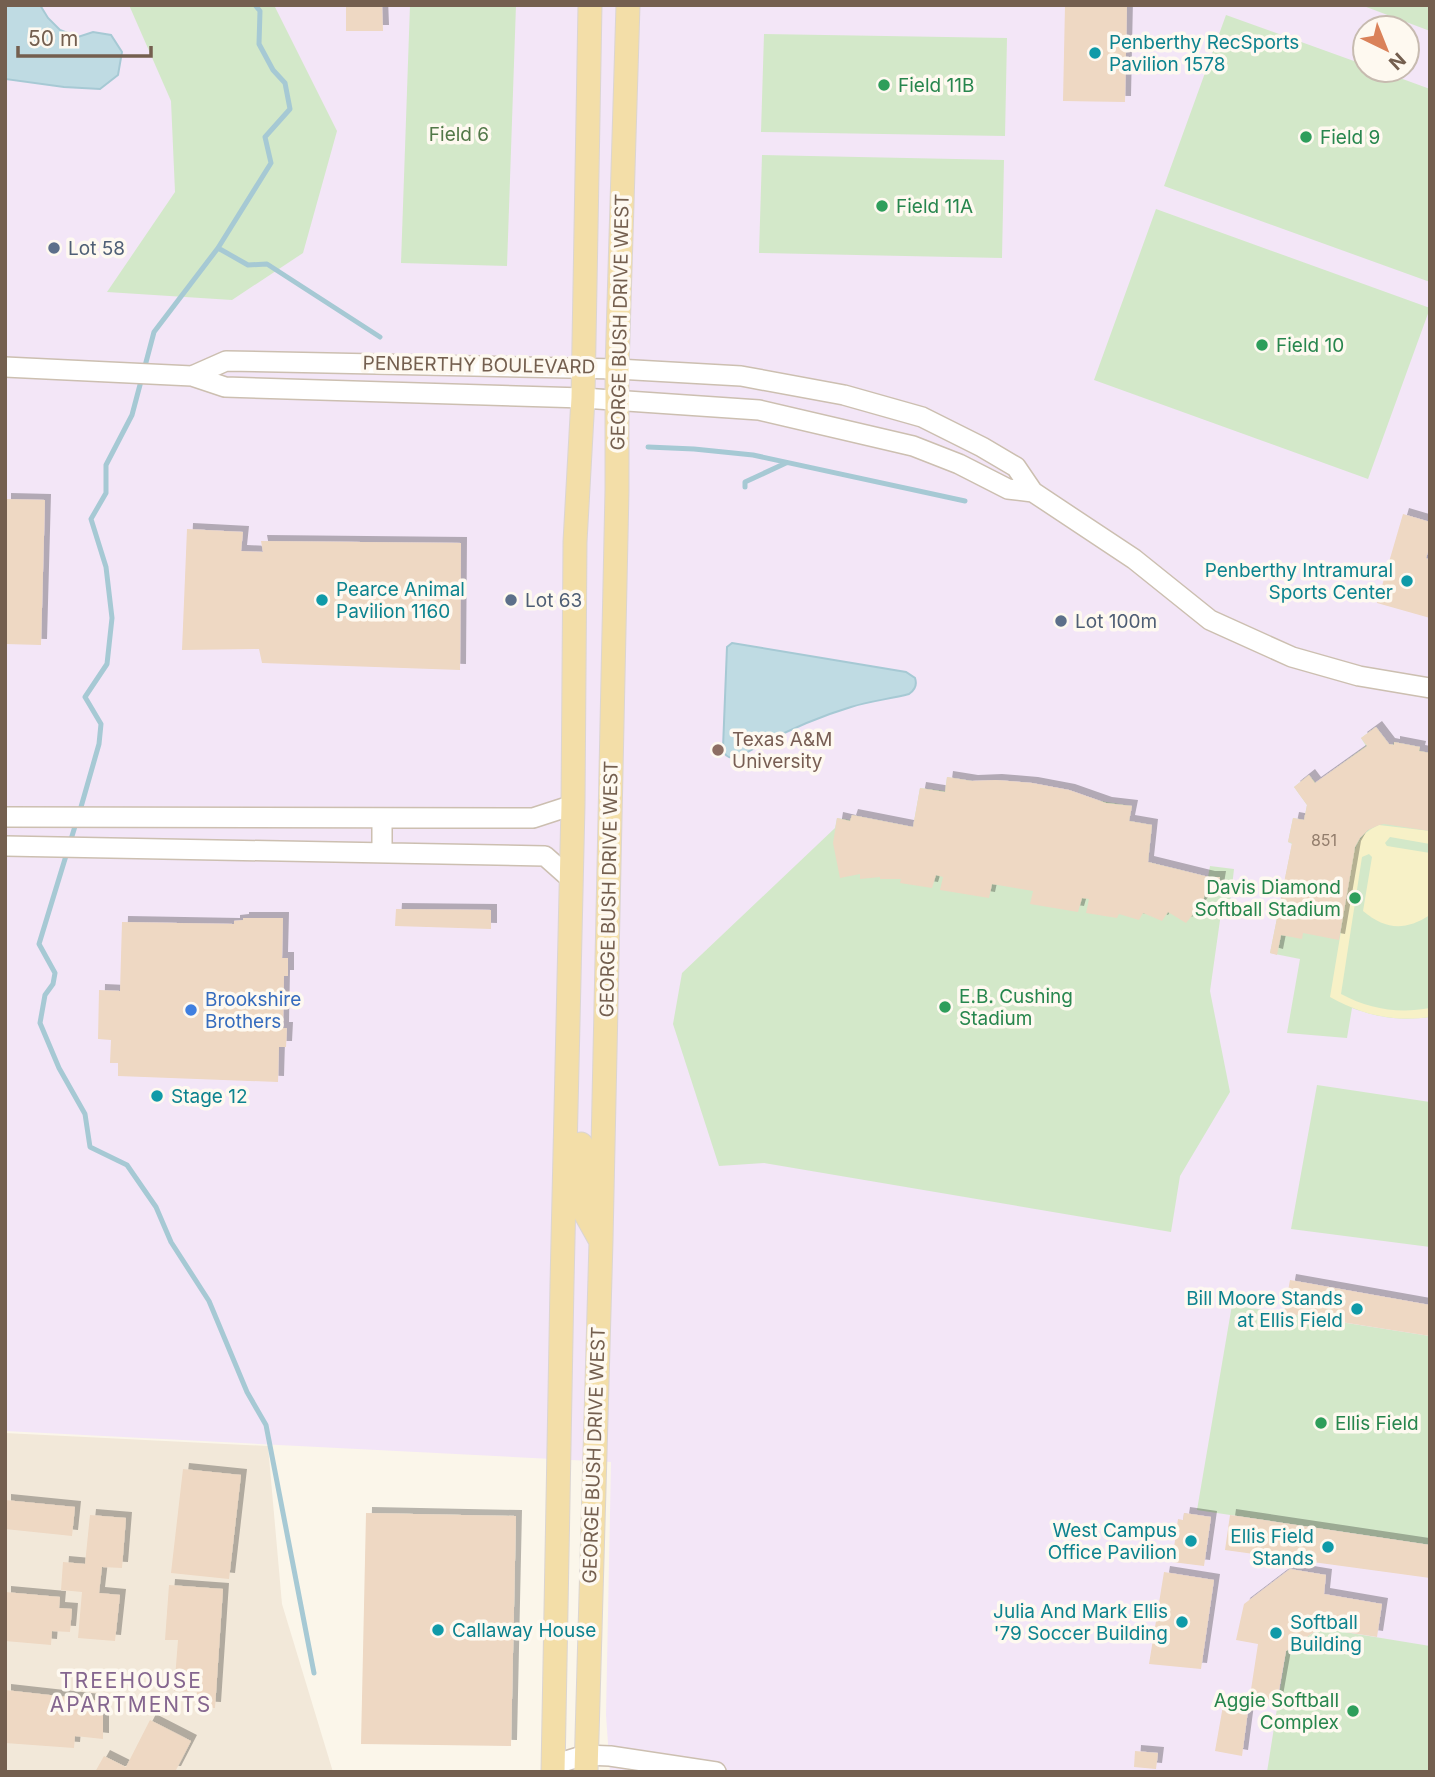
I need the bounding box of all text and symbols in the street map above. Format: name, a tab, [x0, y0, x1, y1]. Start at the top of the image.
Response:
scale bar	[18, 14, 150, 58]
north arrow	[1351, 14, 1421, 84]
text: 50 m	[28, 26, 78, 51]
place label: Penberthy RecSports Pavilion 1578	[1109, 31, 1299, 76]
marker: Penberthy RecSports Pavilion 1578	[1087, 45, 1103, 61]
text: N	[1384, 48, 1410, 74]
place label: Field 11B	[898, 74, 974, 97]
marker: Field 11B	[876, 77, 892, 93]
park label: Field 6	[429, 123, 489, 146]
place label: Field 9	[1320, 126, 1380, 149]
marker: Field 9	[1298, 129, 1314, 145]
street label: GEORGE BUSH DRIVE WEST	[606, 193, 634, 451]
place label: Field 11A	[896, 195, 973, 218]
marker: Field 11A	[874, 198, 890, 214]
place label: Lot 58	[68, 237, 125, 260]
marker: Lot 58	[46, 240, 62, 256]
place label: Field 10	[1276, 334, 1344, 357]
marker: Field 10	[1254, 337, 1270, 353]
street label: PENBERTHY BOULEVARD	[362, 351, 596, 379]
place label: Penberthy Intramural Sports Center	[1205, 559, 1393, 604]
marker: Penberthy Intramural Sports Center	[1399, 573, 1415, 589]
place label: Pearce Animal Pavilion 1160	[336, 578, 465, 623]
place label: Lot 63	[525, 589, 582, 612]
marker: Pearce Animal Pavilion 1160	[314, 592, 330, 608]
marker: Lot 63	[503, 592, 519, 608]
place label: Lot 100m	[1075, 610, 1157, 633]
marker: Lot 100m	[1053, 613, 1069, 629]
place label: Texas A&M University	[732, 728, 832, 773]
marker: Texas A&M University	[710, 742, 726, 758]
street label: GEORGE BUSH DRIVE WEST	[595, 760, 623, 1018]
house number: 851	[1311, 830, 1337, 850]
place label: Davis Diamond Softball Stadium	[1195, 876, 1341, 921]
marker: Davis Diamond Softball Stadium	[1347, 890, 1363, 906]
place label: E.B. Cushing Stadium	[959, 985, 1073, 1030]
place label: Brookshire Brothers	[205, 988, 301, 1033]
marker: E.B. Cushing Stadium	[937, 999, 953, 1015]
marker: Brookshire Brothers	[183, 1002, 199, 1018]
place label: Stage 12	[171, 1085, 248, 1108]
marker: Stage 12	[149, 1088, 165, 1104]
place label: Bill Moore Stands at Ellis Field	[1186, 1287, 1343, 1332]
marker: Bill Moore Stands at Ellis Field	[1349, 1301, 1365, 1317]
street label: GEORGE BUSH DRIVE WEST	[578, 1326, 610, 1584]
place label: Ellis Field	[1335, 1412, 1419, 1435]
marker: Ellis Field	[1313, 1415, 1329, 1431]
place label: West Campus Office Pavilion	[1048, 1519, 1177, 1564]
place label: Ellis Field Stands	[1230, 1525, 1314, 1570]
marker: West Campus Office Pavilion	[1183, 1533, 1199, 1549]
marker: Ellis Field Stands	[1320, 1539, 1336, 1555]
place label: Julia And Mark Ellis '79 Soccer Building	[993, 1600, 1168, 1645]
place label: Softball Building	[1290, 1611, 1362, 1656]
marker: Julia And Mark Ellis '79 Soccer Building	[1174, 1614, 1190, 1630]
place label: Callaway House	[452, 1619, 596, 1642]
marker: Callaway House	[430, 1622, 446, 1638]
marker: Softball Building	[1268, 1625, 1284, 1641]
district label: TREEHOUSE APARTMENTS	[50, 1668, 212, 1717]
place label: Aggie Softball Complex	[1214, 1689, 1339, 1734]
marker: Aggie Softball Complex	[1345, 1703, 1361, 1719]

